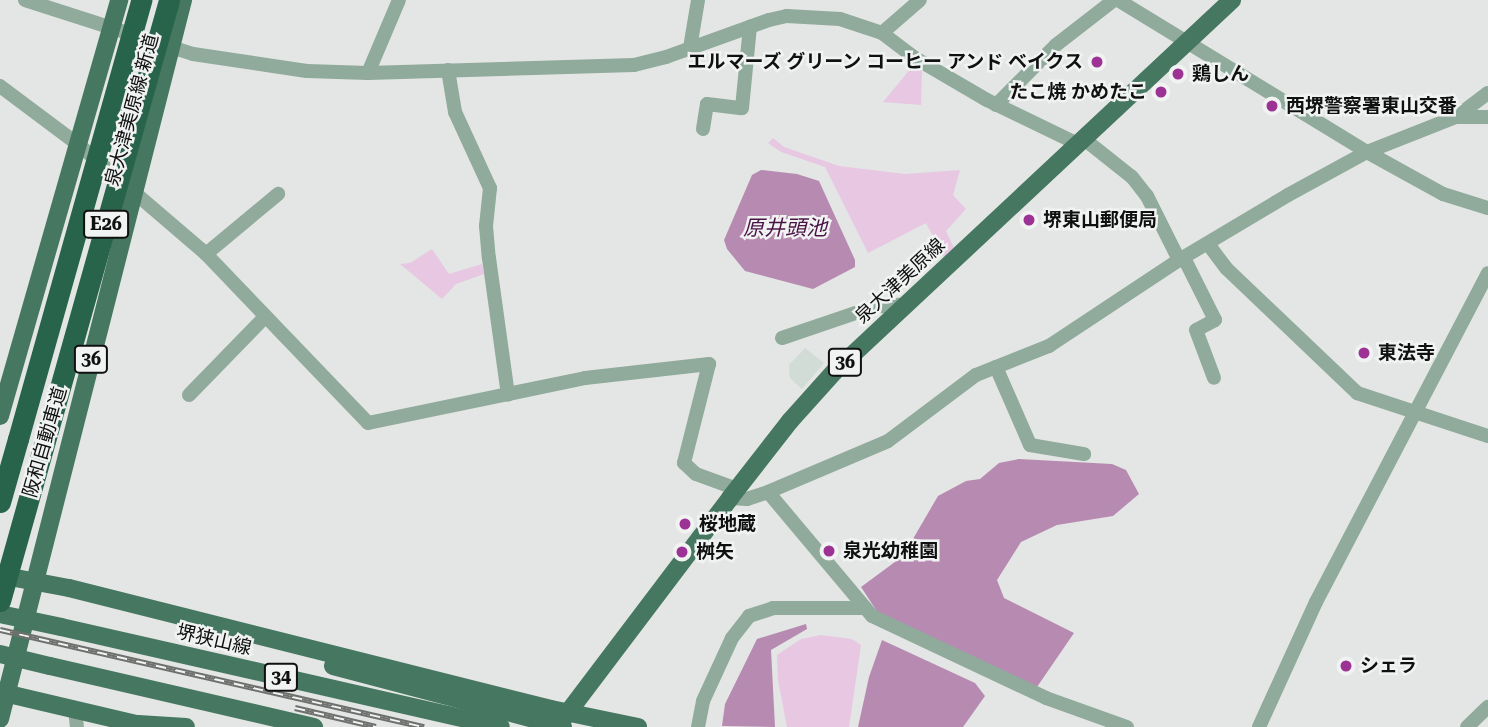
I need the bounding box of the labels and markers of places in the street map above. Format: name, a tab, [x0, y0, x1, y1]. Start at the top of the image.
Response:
place label: エルマーズ グリーン コーヒー アンド ベイクス	[684, 51, 1083, 73]
marker: エルマーズ グリーン コーヒー アンド ベイクス	[1089, 54, 1105, 70]
place label: 鶏しん	[1192, 63, 1249, 85]
marker: 鶏しん	[1170, 66, 1186, 82]
place label: たこ焼 かめたこ	[1009, 81, 1147, 103]
marker: たこ焼 かめたこ	[1153, 84, 1169, 100]
place label: 西堺警察署東山交番	[1286, 95, 1457, 117]
marker: 西堺警察署東山交番	[1264, 98, 1280, 114]
place label: 堺東山郵便局	[1043, 209, 1157, 231]
marker: 堺東山郵便局	[1021, 212, 1037, 228]
place label: 東法寺	[1378, 342, 1435, 364]
marker: 東法寺	[1356, 345, 1372, 361]
place label: 桜地蔵	[699, 513, 756, 535]
marker: 桜地蔵	[677, 516, 693, 532]
place label: 泉光幼稚園	[843, 540, 938, 562]
place label: 桝矢	[696, 541, 734, 563]
marker: 泉光幼稚園	[821, 543, 837, 559]
marker: 桝矢	[674, 544, 690, 560]
place label: シェラ	[1360, 655, 1417, 677]
marker: シェラ	[1338, 658, 1354, 674]

